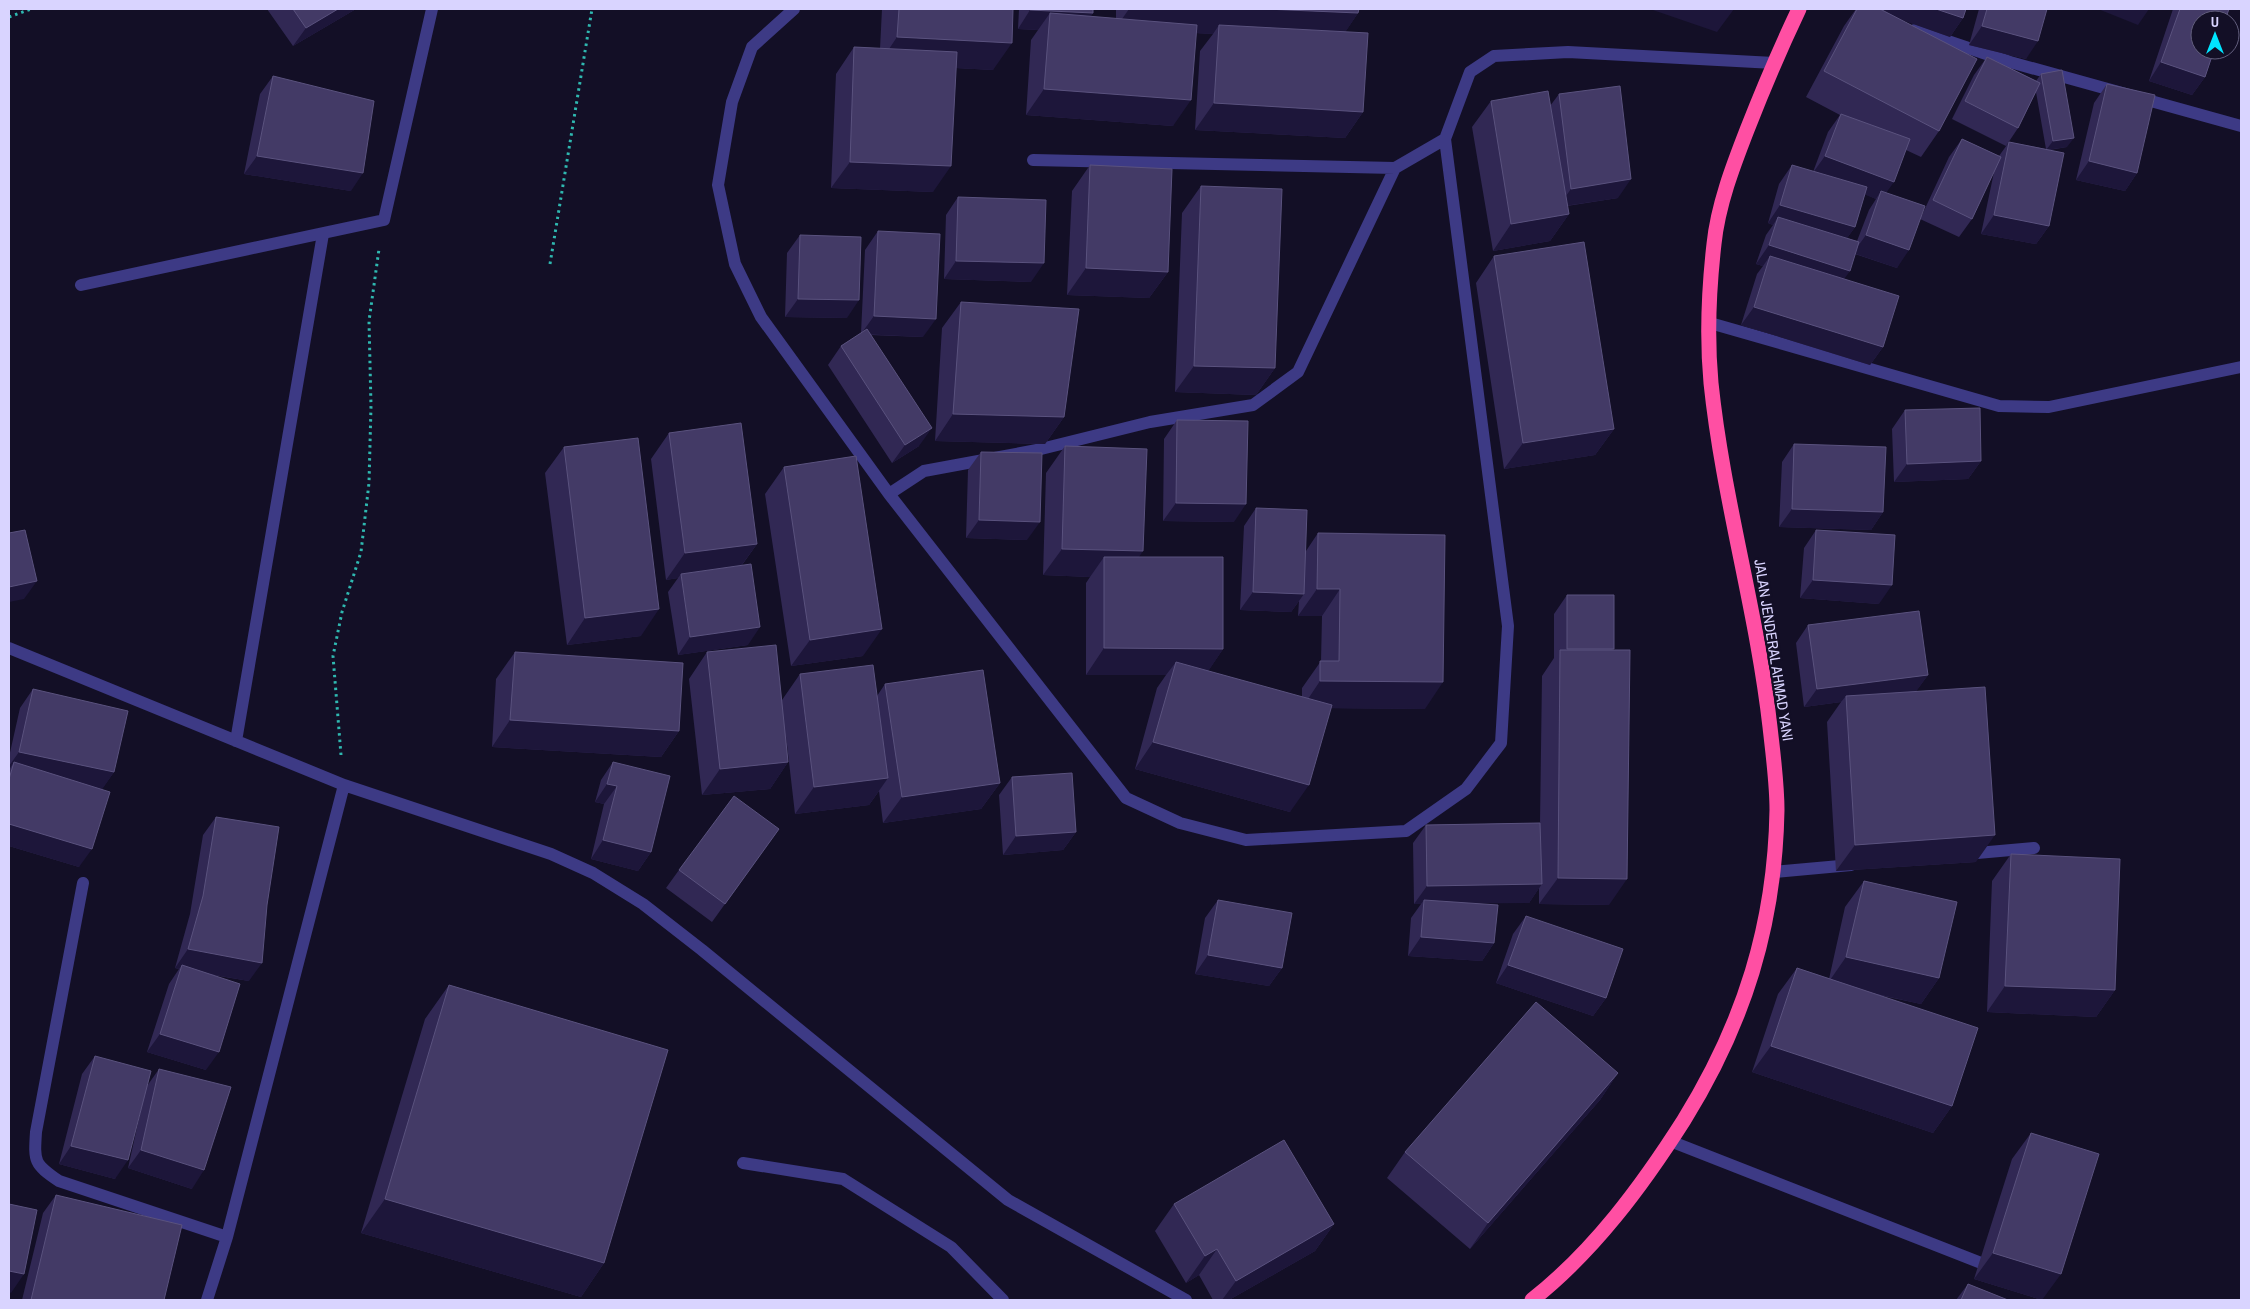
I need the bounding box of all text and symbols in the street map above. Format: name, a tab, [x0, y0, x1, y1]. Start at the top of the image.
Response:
north arrow	[2190, 10, 2240, 60]
text: U	[2211, 13, 2219, 31]
street label: JALAN JENDERAL AHMAD YANI	[1749, 558, 1799, 742]

